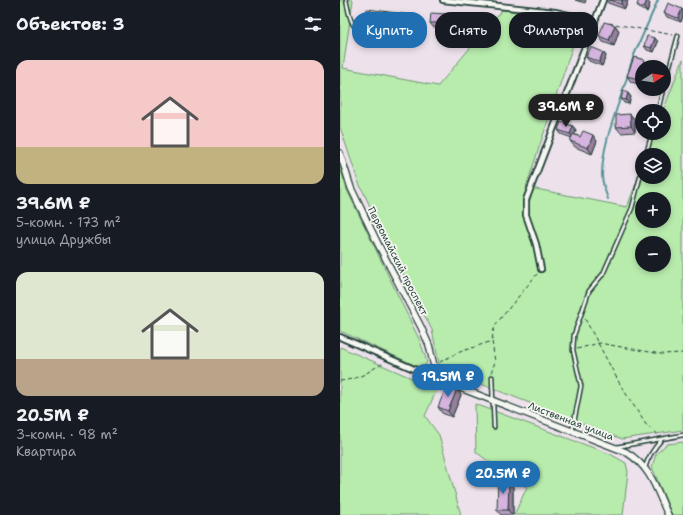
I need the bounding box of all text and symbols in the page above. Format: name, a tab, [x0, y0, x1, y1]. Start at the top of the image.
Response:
chip: Купить	[352, 12, 427, 48]
chip: Снять	[435, 12, 501, 48]
chip: Фильтры	[509, 12, 598, 48]
text: Объектов: 3	[16, 13, 125, 35]
icon: filters	[302, 13, 324, 35]
north arrow	[635, 60, 671, 96]
map controls	[635, 60, 671, 272]
icon: home	[134, 86, 206, 158]
pin: 39.6M ₽	[529, 94, 603, 128]
text: 39.6M ₽	[537, 98, 595, 115]
button: locate	[635, 104, 671, 140]
button: layers	[635, 148, 671, 184]
text: 39.6M ₽	[16, 192, 91, 214]
button: +	[635, 192, 671, 228]
street label: Первомайский проспект	[365, 205, 431, 318]
text: 5-комн. · 173 m²	[16, 214, 121, 231]
text: улица Дружбы	[16, 231, 111, 248]
button: −	[635, 236, 671, 272]
icon: home	[134, 298, 206, 370]
pin: 19.5M ₽	[411, 364, 485, 398]
text: 19.5M ₽	[421, 368, 475, 385]
street label: Лиственная улица	[526, 399, 616, 444]
text: 20.5M ₽	[16, 404, 89, 426]
text: 3-комн. · 98 m²	[16, 426, 118, 443]
text: Квартира	[16, 443, 76, 460]
pin: 20.5M ₽	[466, 461, 540, 495]
text: 20.5M ₽	[475, 465, 531, 482]

